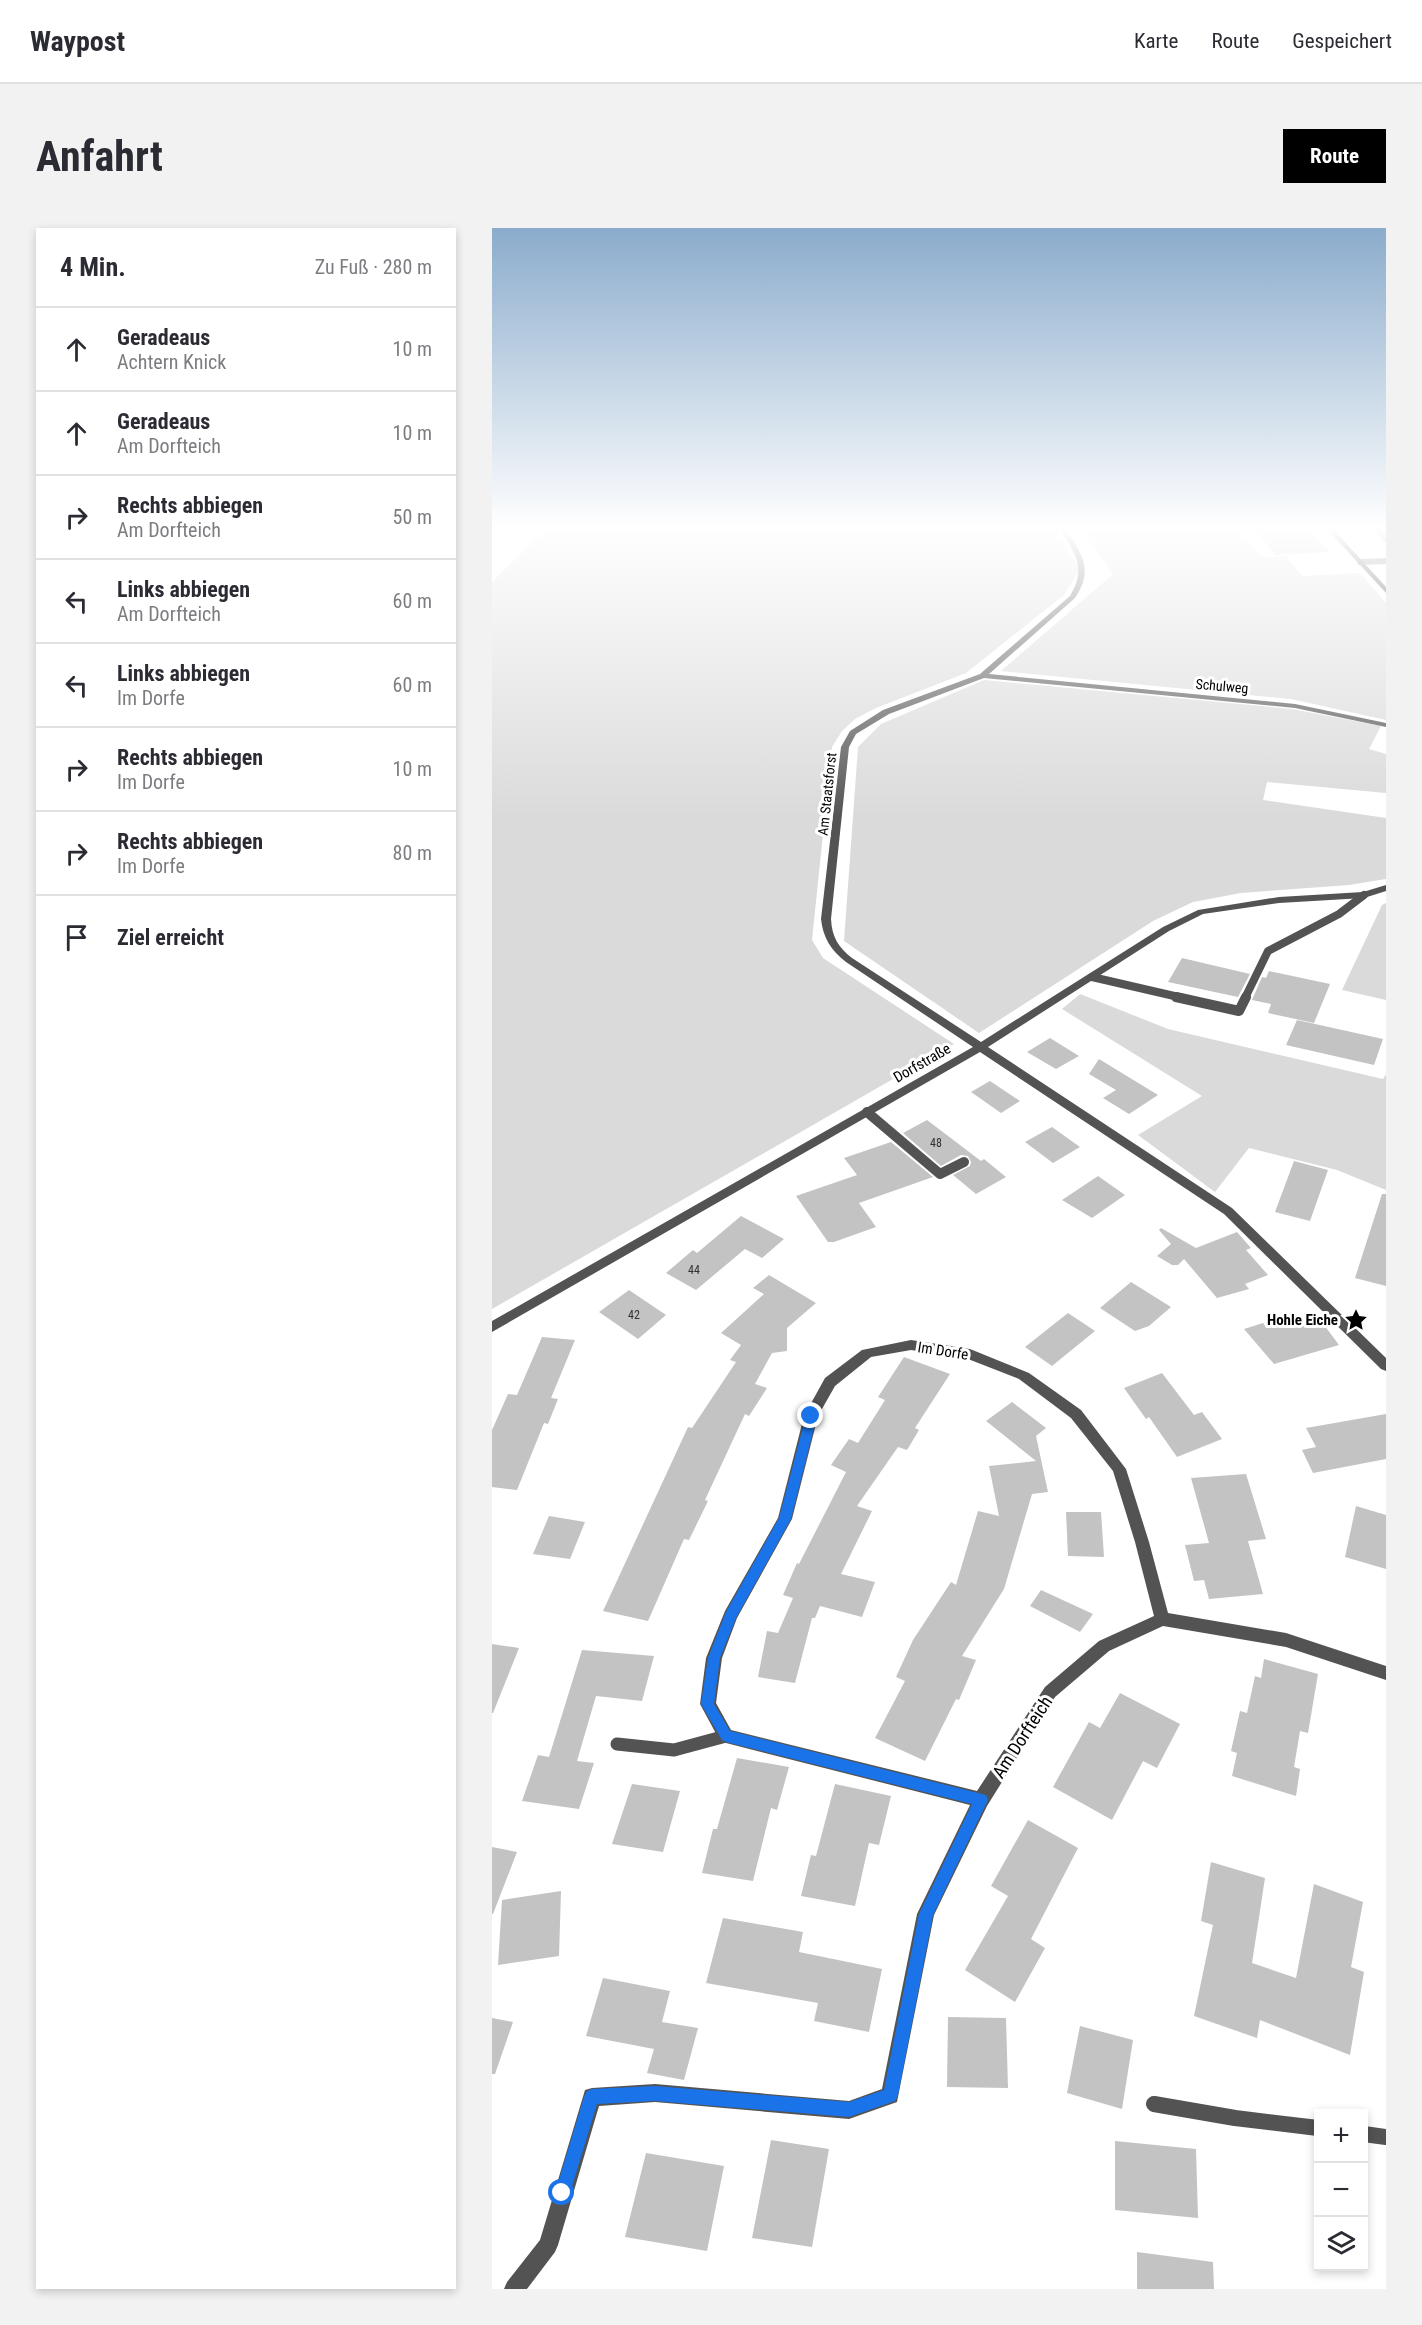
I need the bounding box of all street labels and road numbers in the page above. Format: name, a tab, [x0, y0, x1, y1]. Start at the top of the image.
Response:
street label: Schulweg	[1195, 676, 1249, 696]
street label: Am Staatsforst	[815, 752, 839, 836]
street label: Dorfstraße	[890, 1039, 954, 1087]
street label: Im Dorfe	[916, 1338, 970, 1364]
street label: Am Dorfteich	[988, 1692, 1056, 1782]

